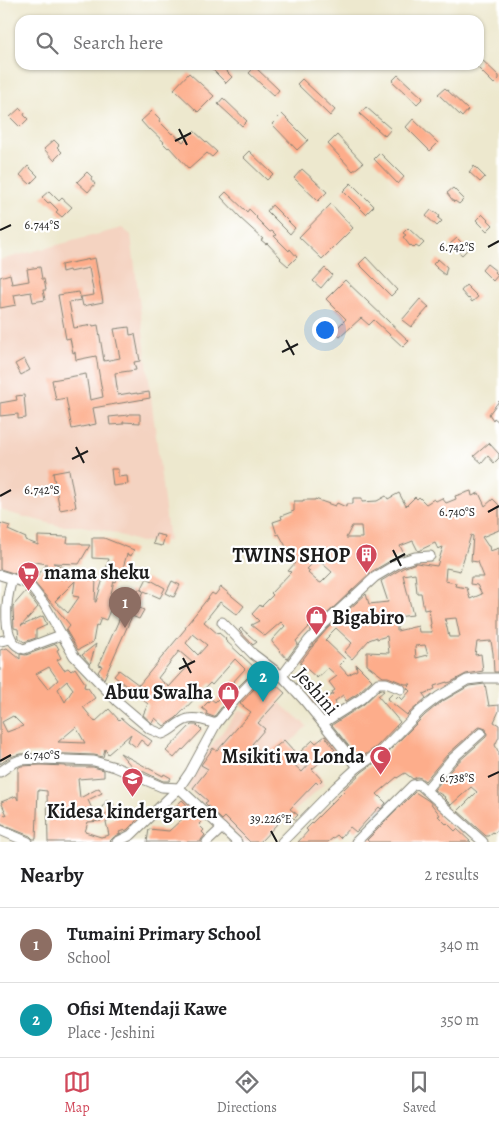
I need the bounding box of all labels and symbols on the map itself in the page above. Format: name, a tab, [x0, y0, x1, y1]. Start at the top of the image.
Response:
text: 6.744°S	[24, 217, 60, 233]
text: 6.742°S	[439, 239, 475, 255]
your location	[312, 317, 338, 343]
text: 6.742°S	[24, 482, 60, 498]
text: 6.740°S	[439, 504, 475, 520]
place label: TWINS SHOP	[233, 542, 350, 569]
building icon: TWINS SHOP	[354, 543, 378, 574]
place label: mama sheku	[44, 559, 150, 586]
supermarket icon: mama sheku	[16, 560, 40, 591]
pin: 1	[109, 587, 141, 628]
place label: Bigabiro	[332, 604, 404, 631]
shop icon: Bigabiro	[304, 605, 328, 636]
pin: 2	[247, 661, 279, 702]
street label: Jeshini	[288, 661, 345, 721]
place label: Abuu Swalha	[104, 679, 213, 706]
shop icon: Abuu Swalha	[217, 680, 241, 711]
place label: Msikiti wa Londa	[222, 743, 365, 770]
mosque icon: Msikiti wa Londa	[369, 744, 393, 775]
text: 6.740°S	[24, 747, 60, 763]
school or university icon: Kidesa kindergarten	[120, 767, 144, 798]
text: 6.738°S	[439, 770, 475, 786]
place label: Kidesa kindergarten	[47, 798, 217, 825]
text: 39.226°E	[250, 811, 292, 827]

